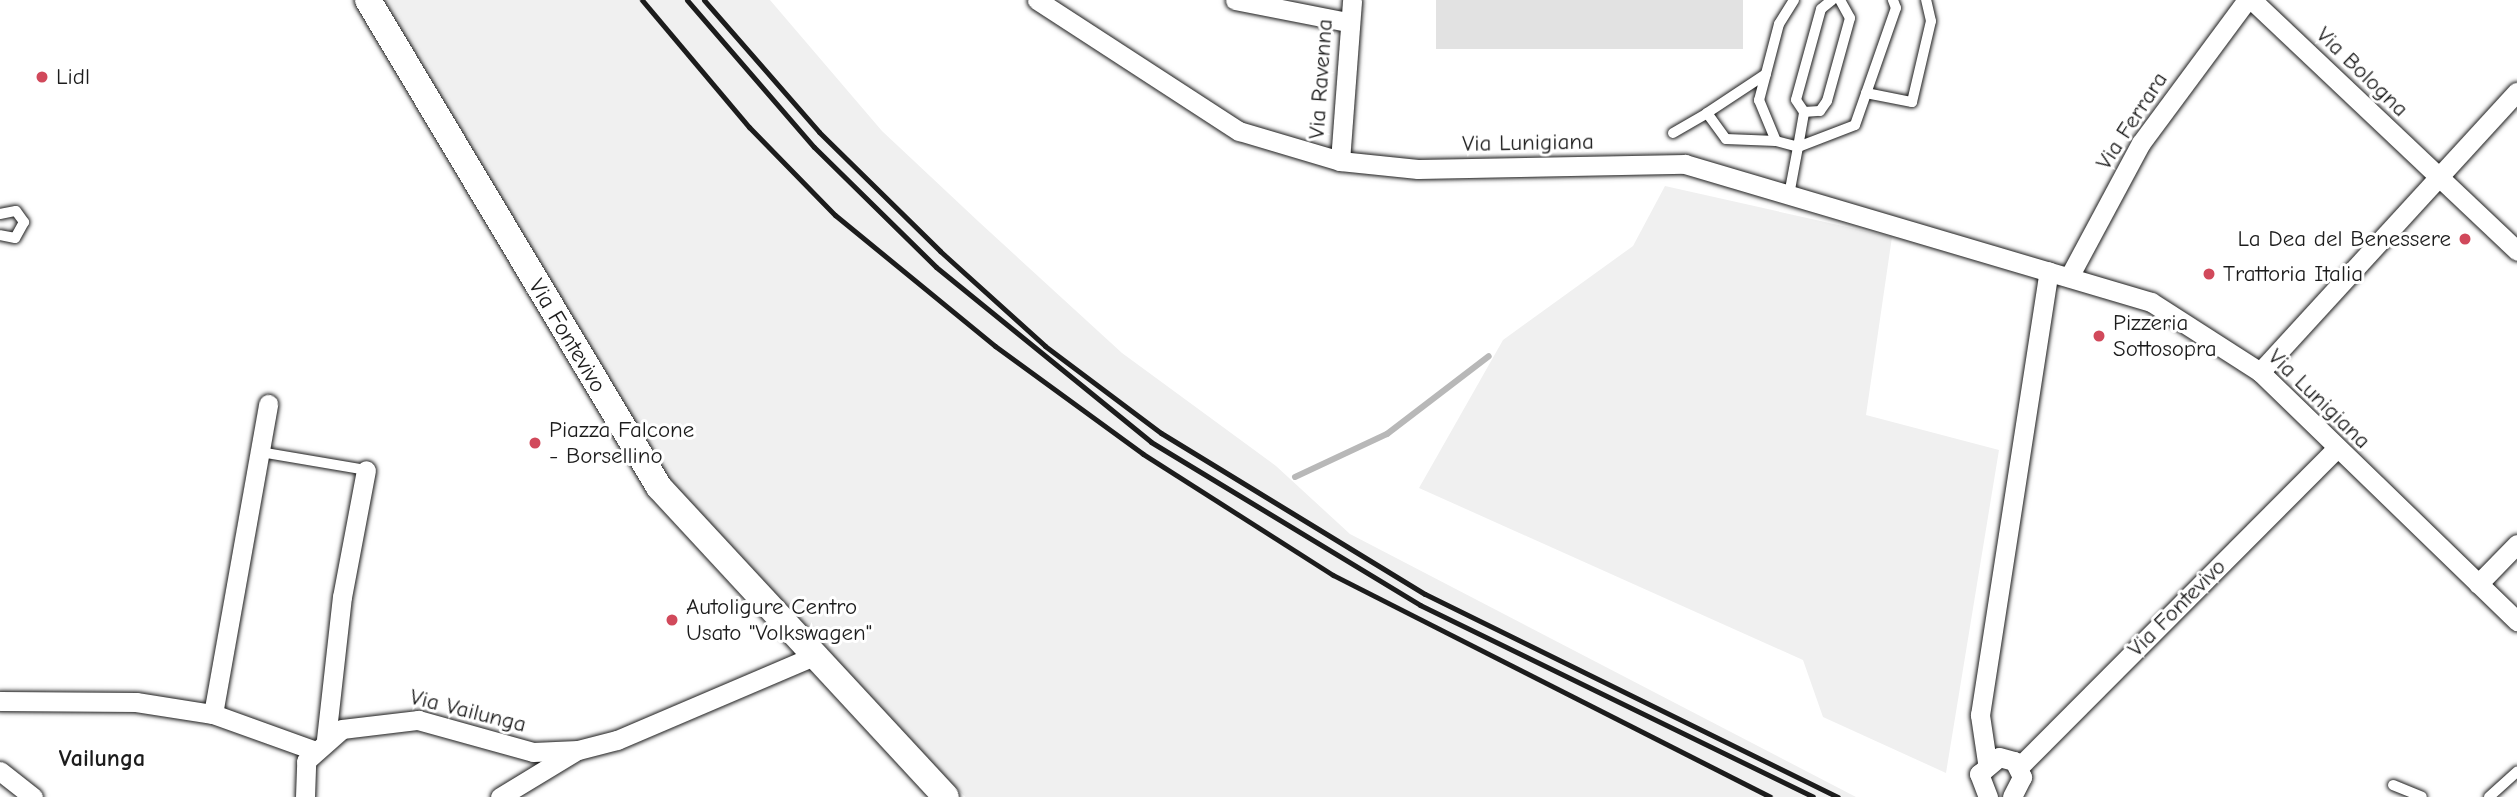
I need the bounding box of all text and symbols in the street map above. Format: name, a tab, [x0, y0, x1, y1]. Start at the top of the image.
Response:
street label: Via Ravenna	[1303, 18, 1339, 140]
street label: Via Bologna	[2310, 21, 2414, 123]
place label: Lidl	[56, 63, 90, 91]
street label: Via Ferrara	[2090, 67, 2174, 175]
marker: Lidl	[34, 69, 50, 85]
street label: Via Lunigiana	[1462, 128, 1594, 158]
place label: La Dea del Benessere	[2238, 225, 2451, 253]
marker: La Dea del Benessere	[2457, 231, 2473, 247]
place label: Trattoria Italia	[2223, 260, 2363, 288]
marker: Trattoria Italia	[2201, 266, 2217, 282]
street label: Via Fontevivo	[522, 274, 612, 398]
place label: Pizzeria Sottosopra	[2113, 309, 2217, 363]
marker: Pizzeria Sottosopra	[2091, 328, 2107, 344]
street label: Via Lunigiana	[2262, 343, 2376, 455]
place label: Piazza Falcone - Borsellino	[549, 416, 694, 470]
marker: Piazza Falcone - Borsellino	[527, 435, 543, 451]
street label: Via Fontevivo	[2122, 553, 2232, 663]
place label: Autoligure Centro Usato "Volkswagen"	[686, 593, 872, 647]
marker: Autoligure Centro Usato "Volkswagen"	[664, 612, 680, 628]
street label: Via Vailunga	[407, 683, 529, 739]
district label: Vailunga	[59, 745, 145, 773]

